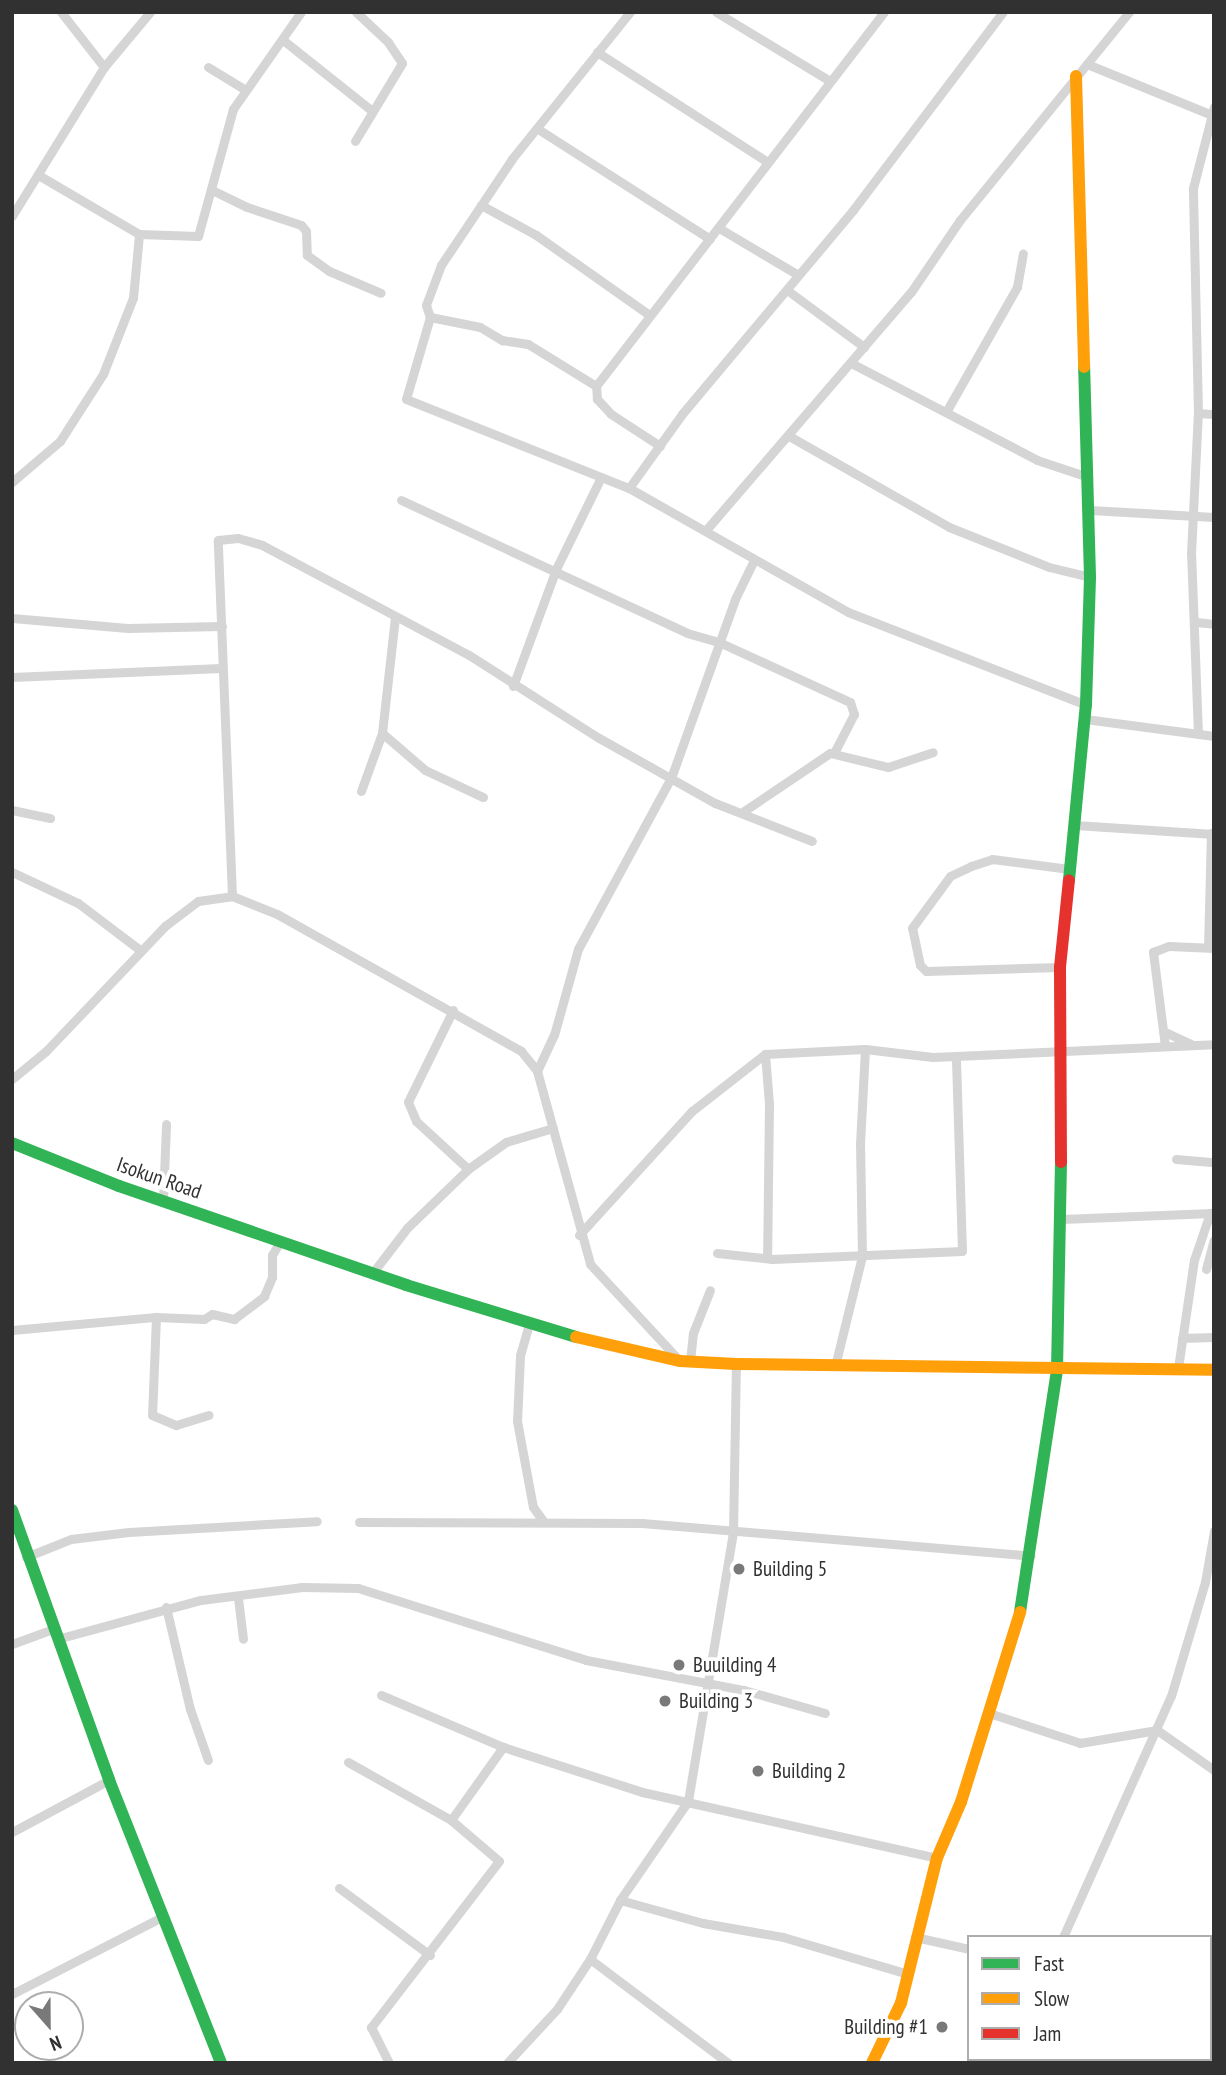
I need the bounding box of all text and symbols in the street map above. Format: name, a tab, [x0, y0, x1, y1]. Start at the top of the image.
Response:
street label: Isokun Road	[113, 1152, 205, 1204]
place label: Building 5	[753, 1556, 827, 1582]
marker: Building 5	[731, 1561, 747, 1577]
place label: Buuilding 4	[693, 1652, 776, 1678]
marker: Buuilding 4	[671, 1657, 687, 1673]
place label: Building 3	[679, 1688, 753, 1714]
marker: Building 3	[657, 1693, 673, 1709]
place label: Building 2	[772, 1758, 846, 1784]
marker: Building 2	[750, 1763, 766, 1779]
legend	[967, 1935, 1212, 2061]
text: Fast	[1034, 1950, 1064, 1977]
text: Slow	[1034, 1985, 1069, 2012]
north arrow	[14, 1991, 84, 2061]
place label: Building #1	[844, 2014, 928, 2040]
marker: Building #1	[934, 2019, 950, 2035]
text: Jam	[1034, 2020, 1061, 2047]
text: N	[47, 2031, 65, 2057]

